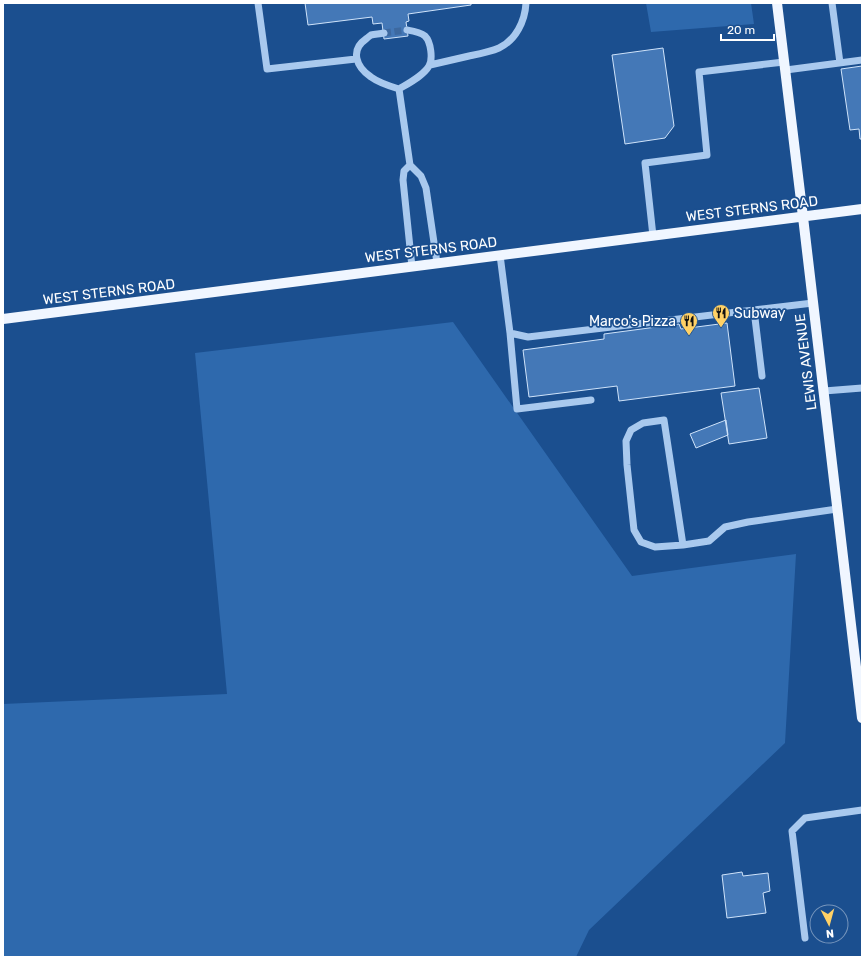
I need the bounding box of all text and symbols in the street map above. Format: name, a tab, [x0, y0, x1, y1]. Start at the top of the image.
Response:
scale bar	[721, 16, 774, 42]
text: 20 m	[727, 23, 755, 37]
street label: WEST STERNS ROAD	[685, 192, 819, 226]
street label: WEST STERNS ROAD	[364, 233, 498, 267]
street label: WEST STERNS ROAD	[42, 275, 176, 309]
restaurant icon: Subway	[711, 303, 731, 328]
place label: Subway	[734, 305, 786, 322]
restaurant icon: Marco's Pizza	[679, 311, 699, 336]
place label: Marco's Pizza	[589, 313, 676, 330]
street label: LEWIS AVENUE	[792, 313, 820, 411]
north arrow	[809, 904, 849, 944]
text: N	[825, 927, 835, 940]

